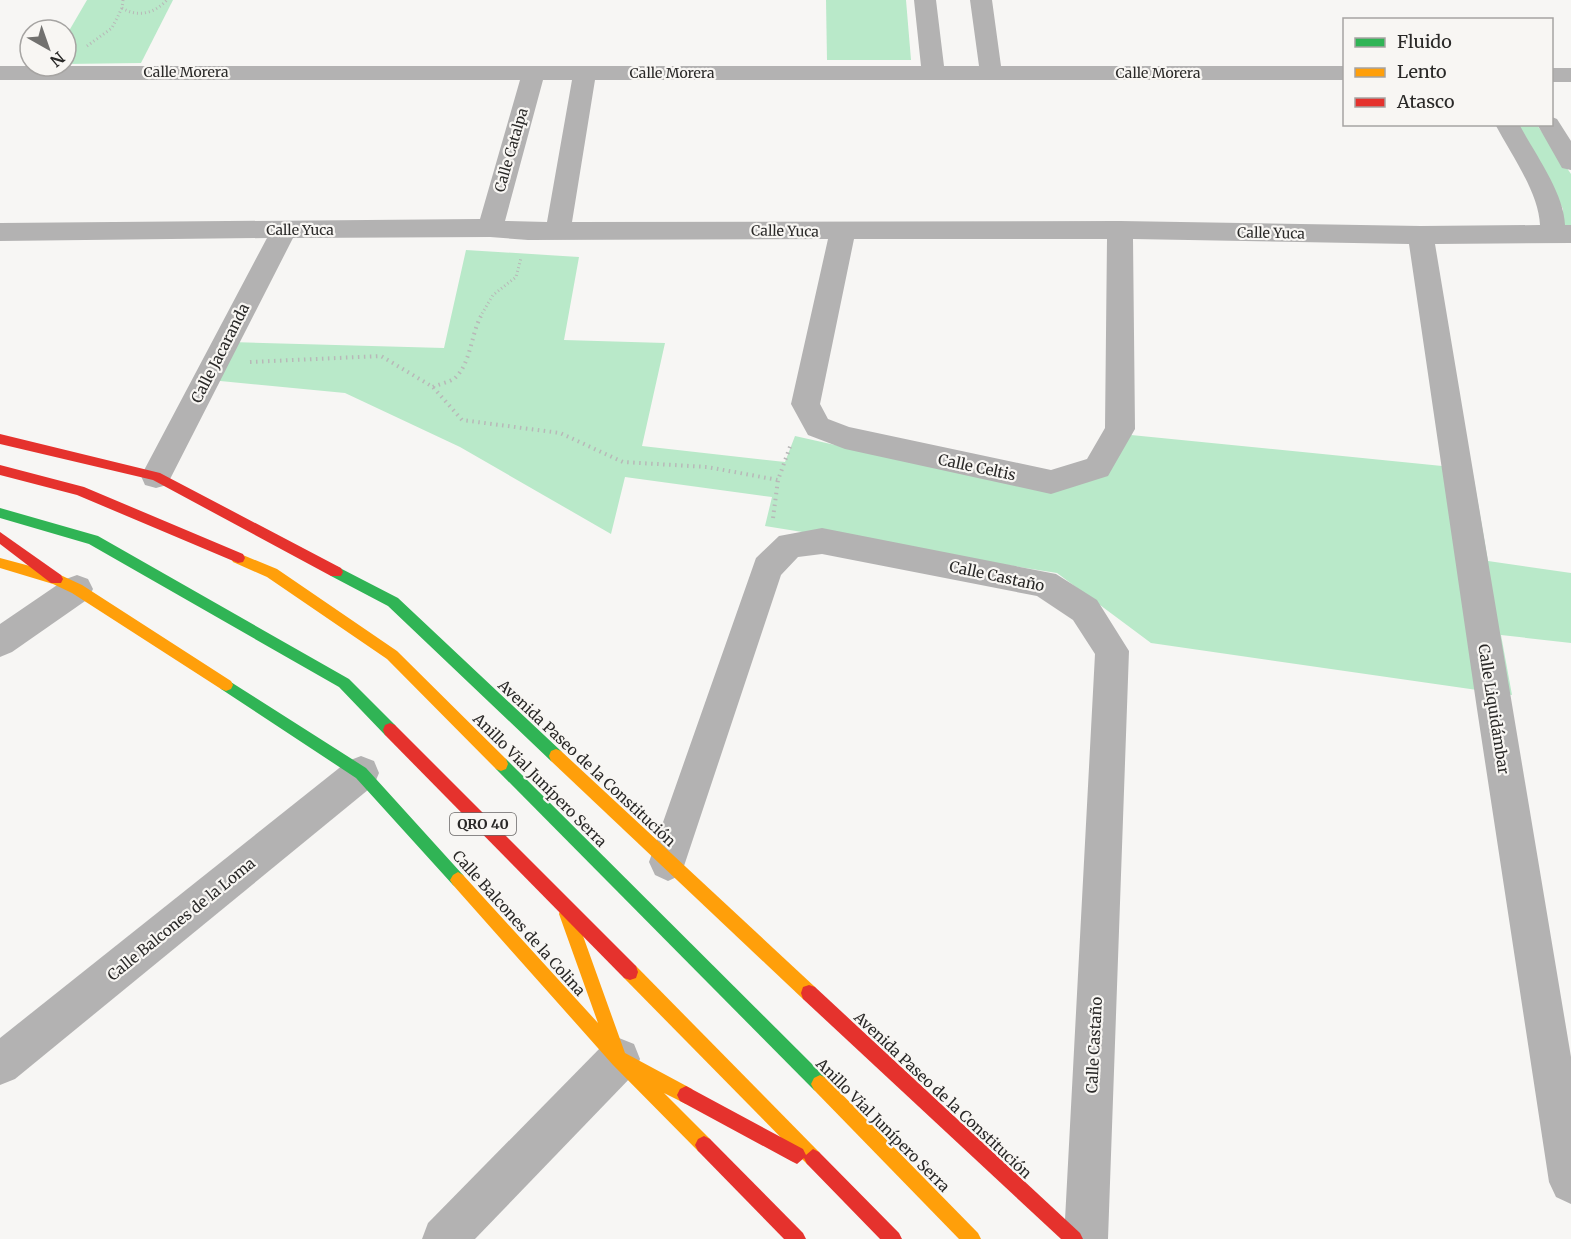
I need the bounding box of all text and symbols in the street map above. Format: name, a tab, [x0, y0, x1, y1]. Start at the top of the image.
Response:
north arrow	[18, 18, 78, 78]
legend	[1343, 18, 1553, 126]
text: Fluido	[1397, 30, 1452, 53]
text: N	[46, 48, 69, 71]
text: Lento	[1397, 60, 1447, 83]
street label: Calle Morera	[144, 63, 229, 81]
street label: Calle Morera	[630, 64, 715, 82]
street label: Calle Morera	[1116, 64, 1201, 82]
text: Atasco	[1396, 90, 1455, 113]
street label: Calle Catalpa	[490, 106, 532, 194]
street label: Calle Yuca	[266, 221, 334, 239]
street label: Calle Yuca	[751, 221, 819, 241]
street label: Calle Yuca	[1237, 223, 1305, 243]
street label: Calle Jacaranda	[187, 300, 253, 406]
street label: Calle Celtis	[937, 450, 1017, 484]
street label: Calle Castaño	[948, 557, 1047, 595]
street label: Calle Liquidámbar	[1474, 643, 1514, 776]
street label: Avenida Paseo de la Constitución	[494, 675, 680, 850]
street label: Anillo Vial Junípero Serra	[468, 708, 611, 851]
road number: QRO 40	[450, 813, 516, 835]
street label: Calle Balcones de la Colina	[449, 846, 589, 1000]
street label: Calle Balcones de la Loma	[103, 853, 259, 985]
street label: Calle Castaño	[1082, 996, 1106, 1094]
street label: Avenida Paseo de la Constitución	[850, 1007, 1036, 1182]
street label: Anillo Vial Junípero Serra	[811, 1053, 954, 1196]

